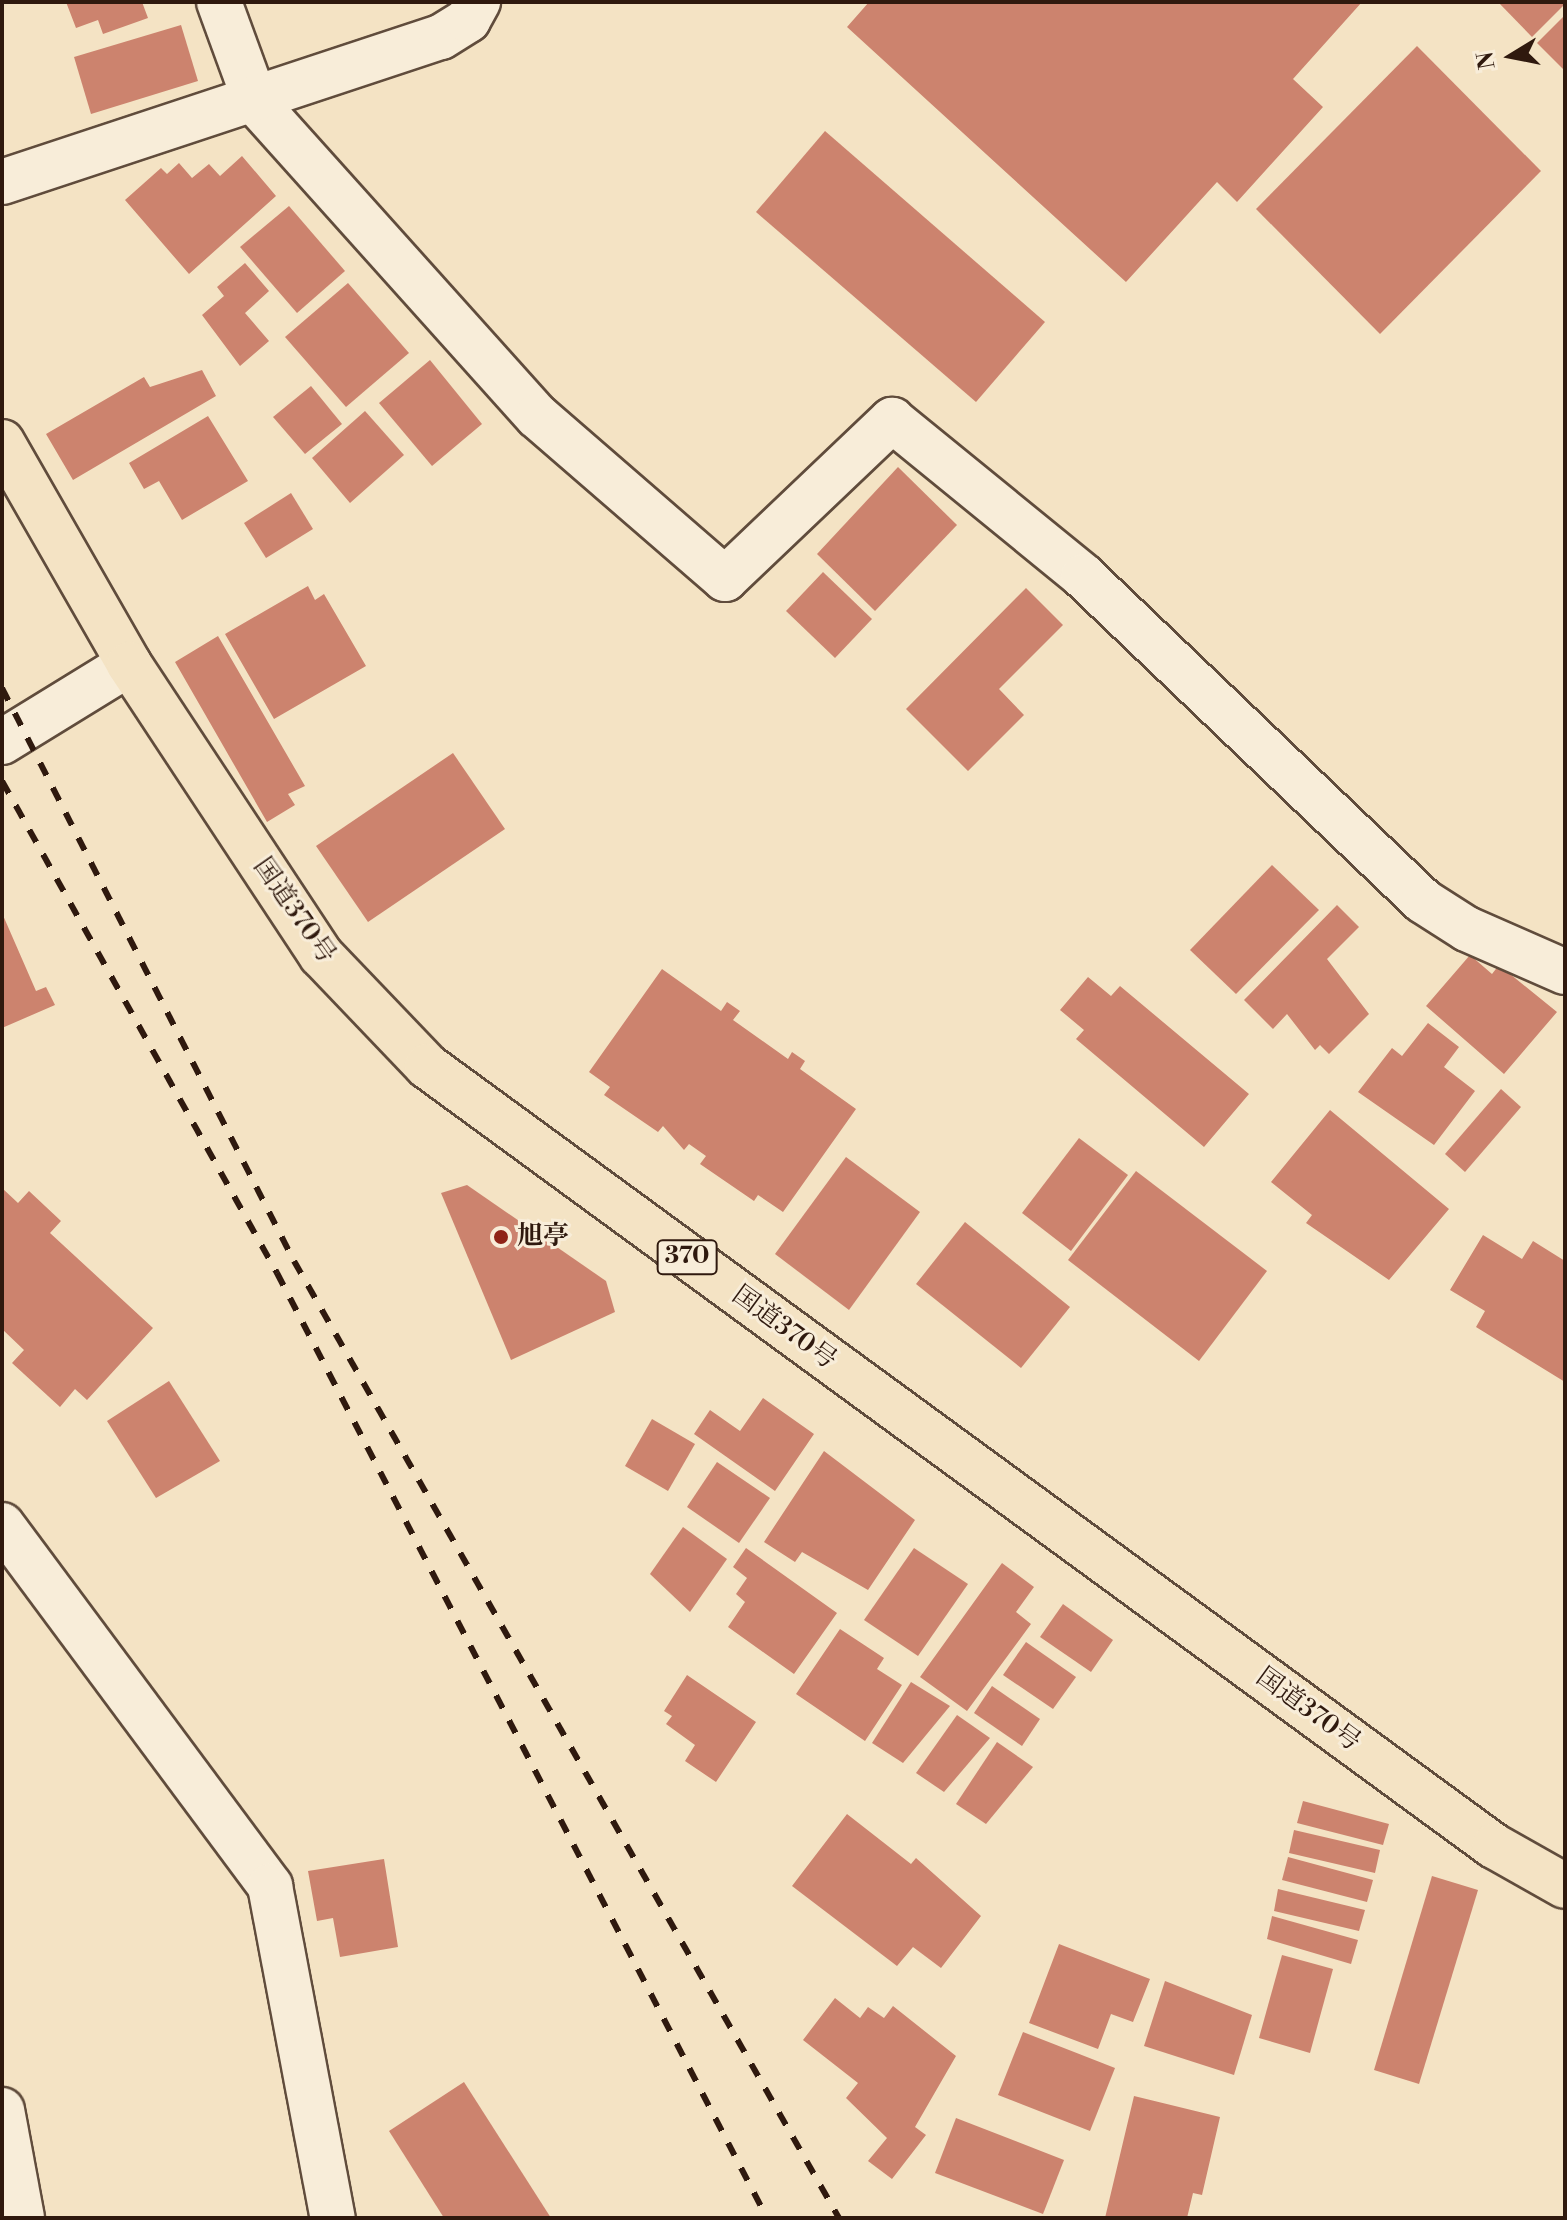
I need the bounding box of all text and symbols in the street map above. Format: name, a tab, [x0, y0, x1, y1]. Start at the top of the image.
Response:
north arrow	[1471, 16, 1551, 96]
text: N	[1472, 49, 1502, 71]
street label: 国道370号	[246, 852, 342, 970]
place label: 旭亭	[517, 1221, 569, 1253]
marker: 旭亭	[492, 1228, 510, 1246]
road number: 370	[655, 1237, 719, 1277]
street label: 国道370号	[726, 1280, 842, 1376]
street label: 国道370号	[1250, 1662, 1366, 1758]

